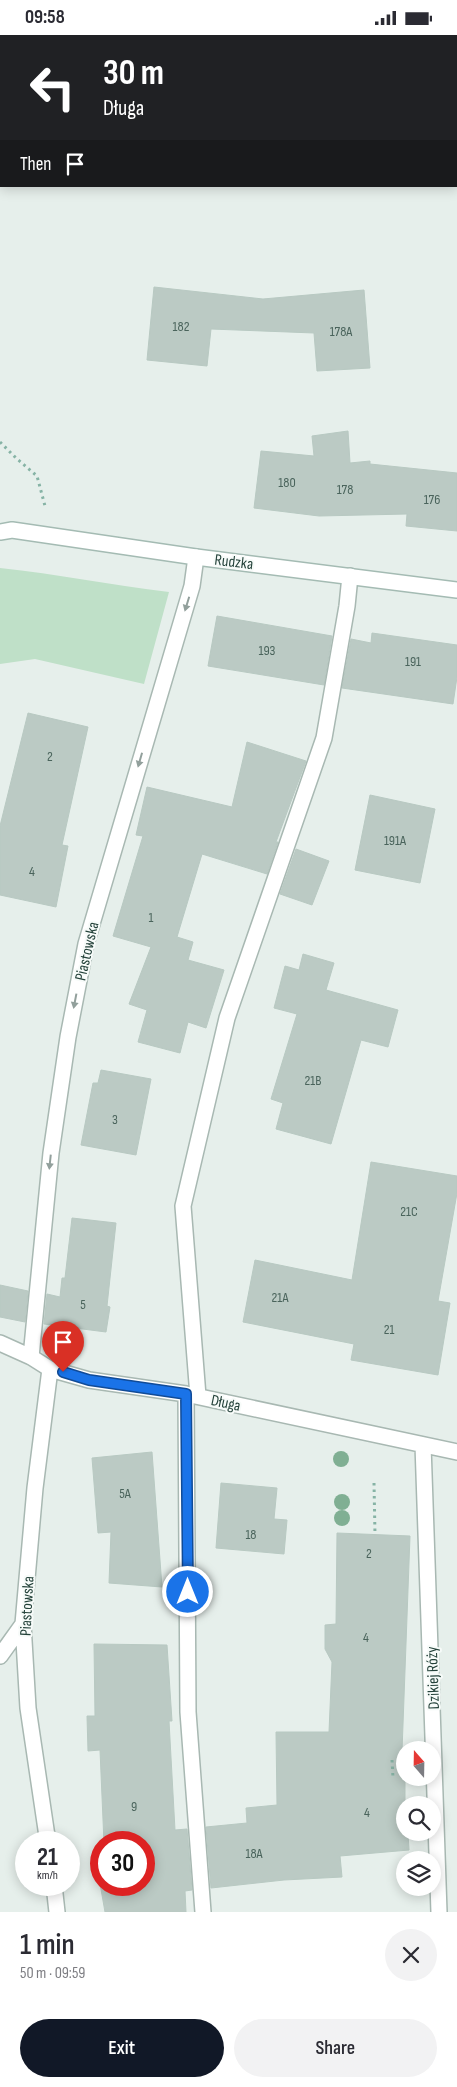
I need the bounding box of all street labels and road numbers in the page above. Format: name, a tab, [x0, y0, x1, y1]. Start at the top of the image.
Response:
street label: Rudzka	[213, 551, 254, 574]
street label: Piastowska	[71, 920, 103, 983]
street label: Długa	[209, 1391, 242, 1416]
street label: Piastowska	[16, 1576, 39, 1637]
street label: Dzikiej Róży	[423, 1646, 444, 1710]

